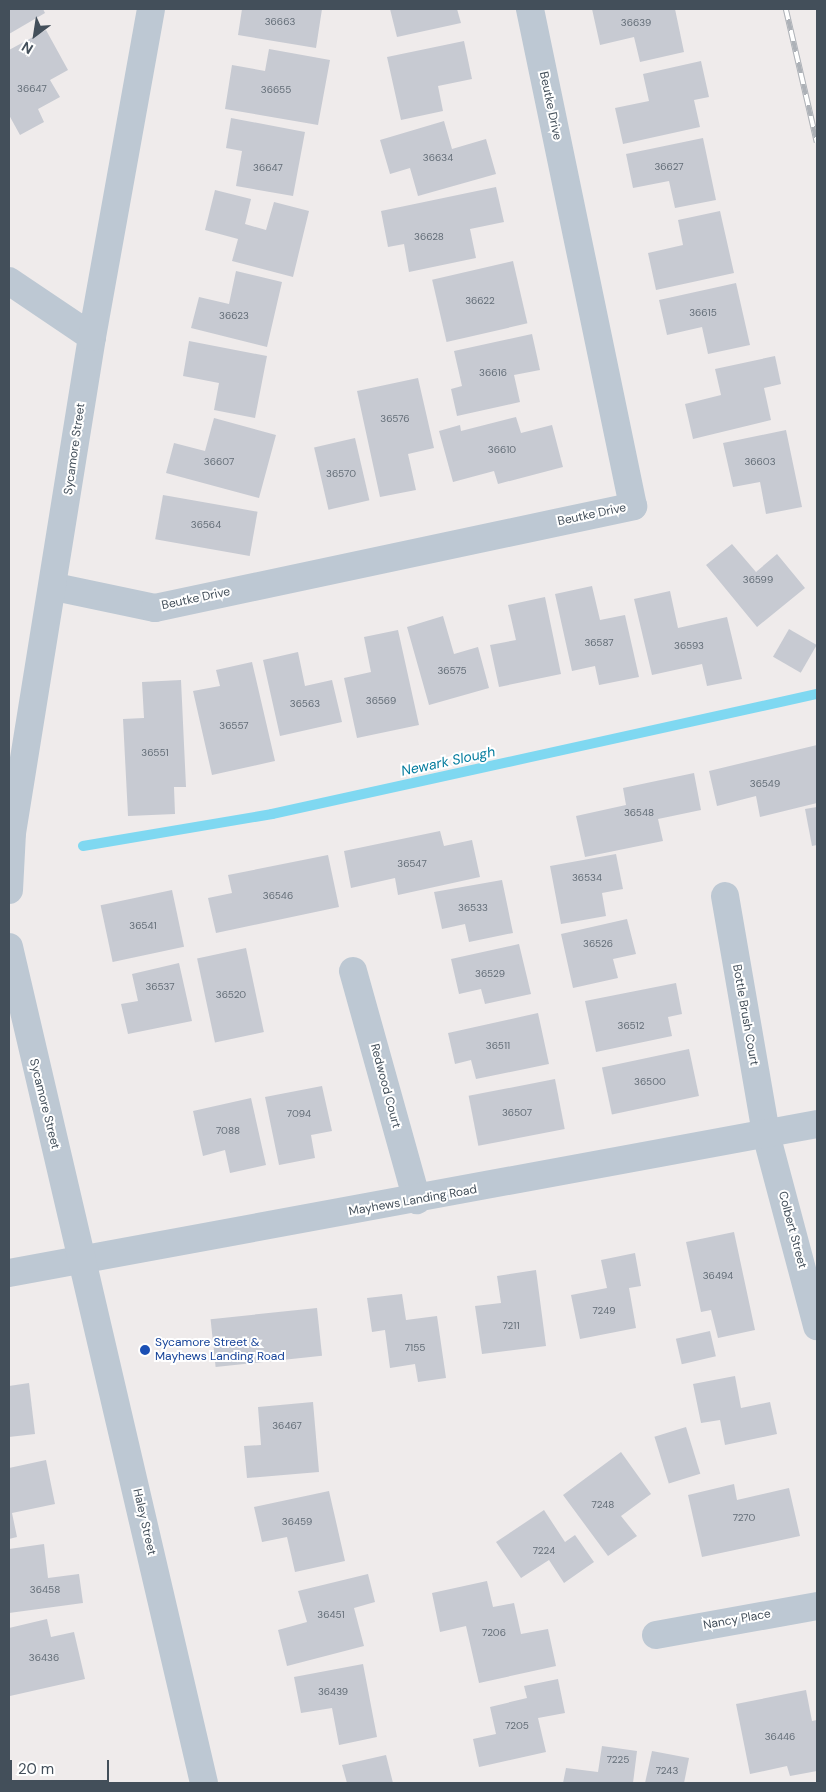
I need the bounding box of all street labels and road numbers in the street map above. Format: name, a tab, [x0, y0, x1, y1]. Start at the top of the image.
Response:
street label: Beutke Drive	[536, 70, 564, 142]
street label: Sycamore Street	[61, 402, 89, 496]
street label: Beutke Drive	[556, 501, 628, 529]
street label: Beutke Drive	[160, 585, 232, 613]
street label: Bottle Brush Court	[729, 963, 761, 1067]
street label: Redwood Court	[367, 1042, 403, 1130]
street label: Sycamore Street	[26, 1057, 62, 1151]
street label: Mayhews Landing Road	[348, 1183, 478, 1219]
street label: Colbert Street	[775, 1190, 809, 1270]
street label: Haley Street	[129, 1487, 159, 1557]
street label: Nancy Place	[702, 1607, 772, 1633]

